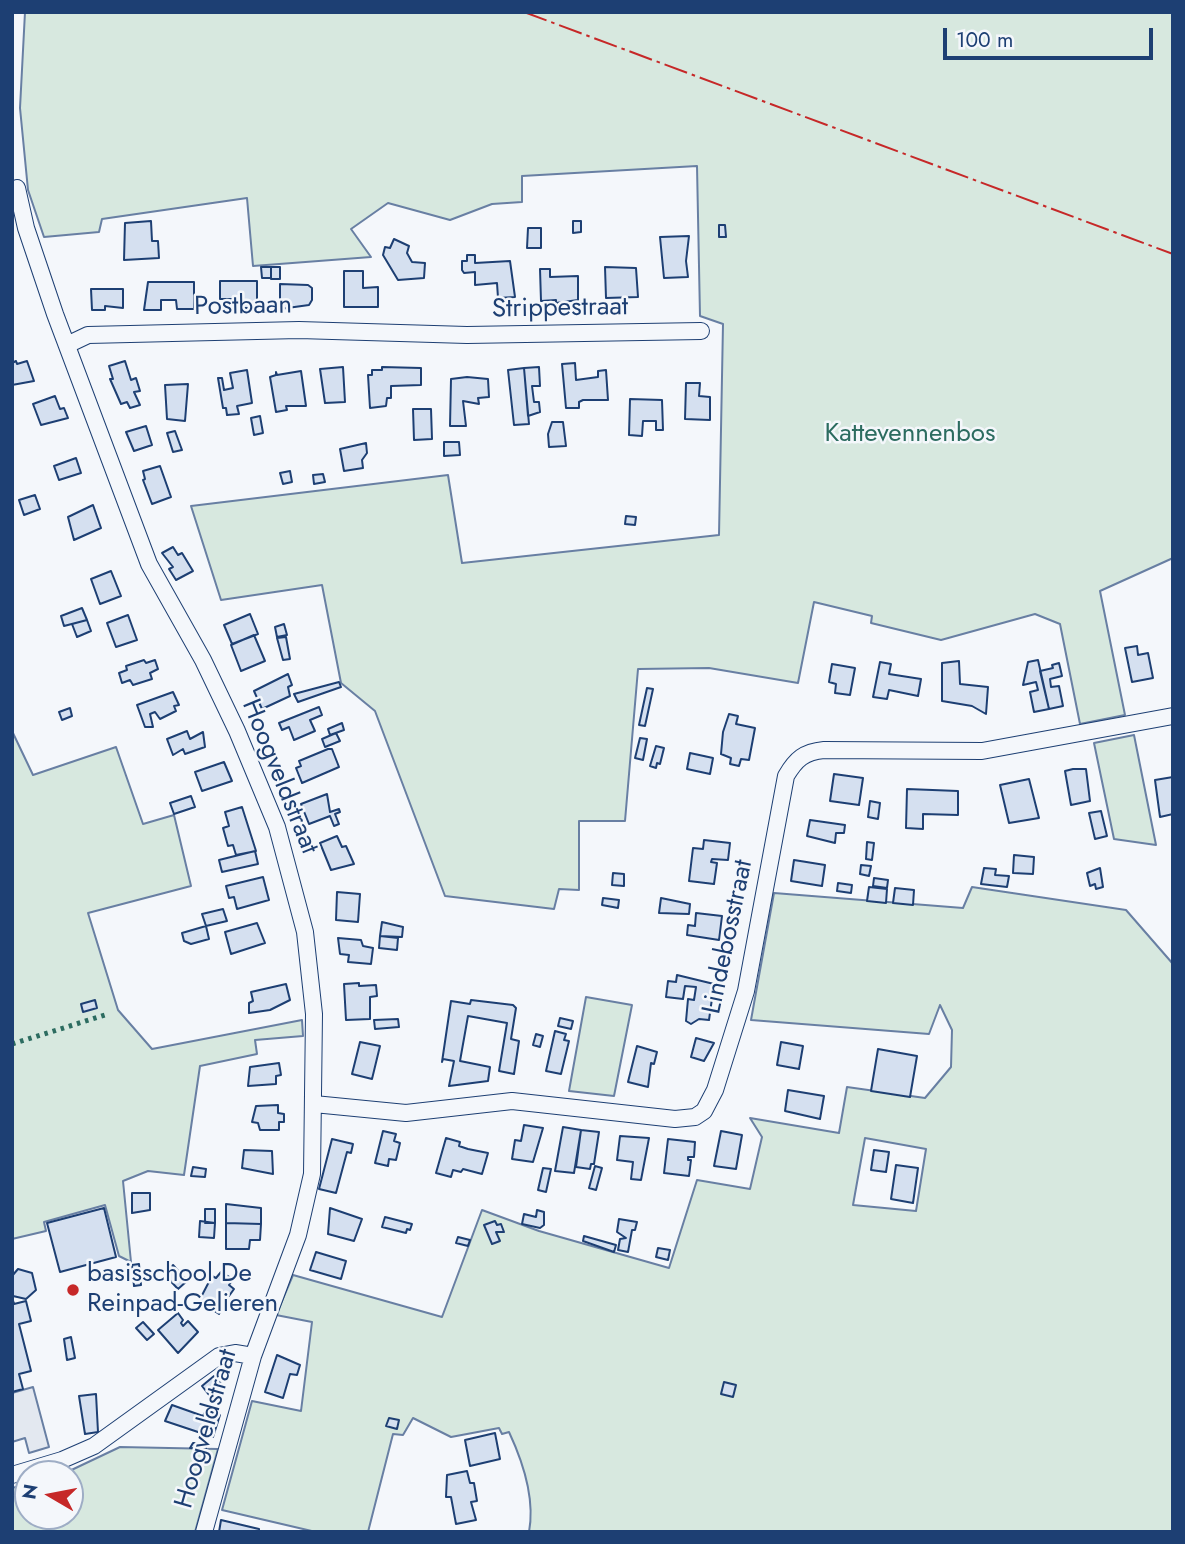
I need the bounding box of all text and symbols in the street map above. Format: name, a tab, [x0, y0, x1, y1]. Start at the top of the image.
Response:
scale bar	[947, 14, 1157, 58]
text: 100 m	[956, 25, 1013, 55]
street label: Postbaan	[194, 291, 292, 323]
street label: Strippestraat	[492, 292, 628, 326]
park label: Kattevennenbos	[825, 419, 995, 451]
street label: Hoogveldstraat	[234, 695, 324, 859]
street label: Lindebosstraat	[697, 857, 761, 1017]
place label: basisschool De Reinpad-Gelieren	[87, 1259, 278, 1320]
marker: basisschool De Reinpad-Gelieren	[65, 1282, 81, 1298]
street label: Hoogveldstraat	[169, 1346, 245, 1512]
north arrow	[14, 1460, 84, 1530]
text: N	[15, 1482, 44, 1501]

